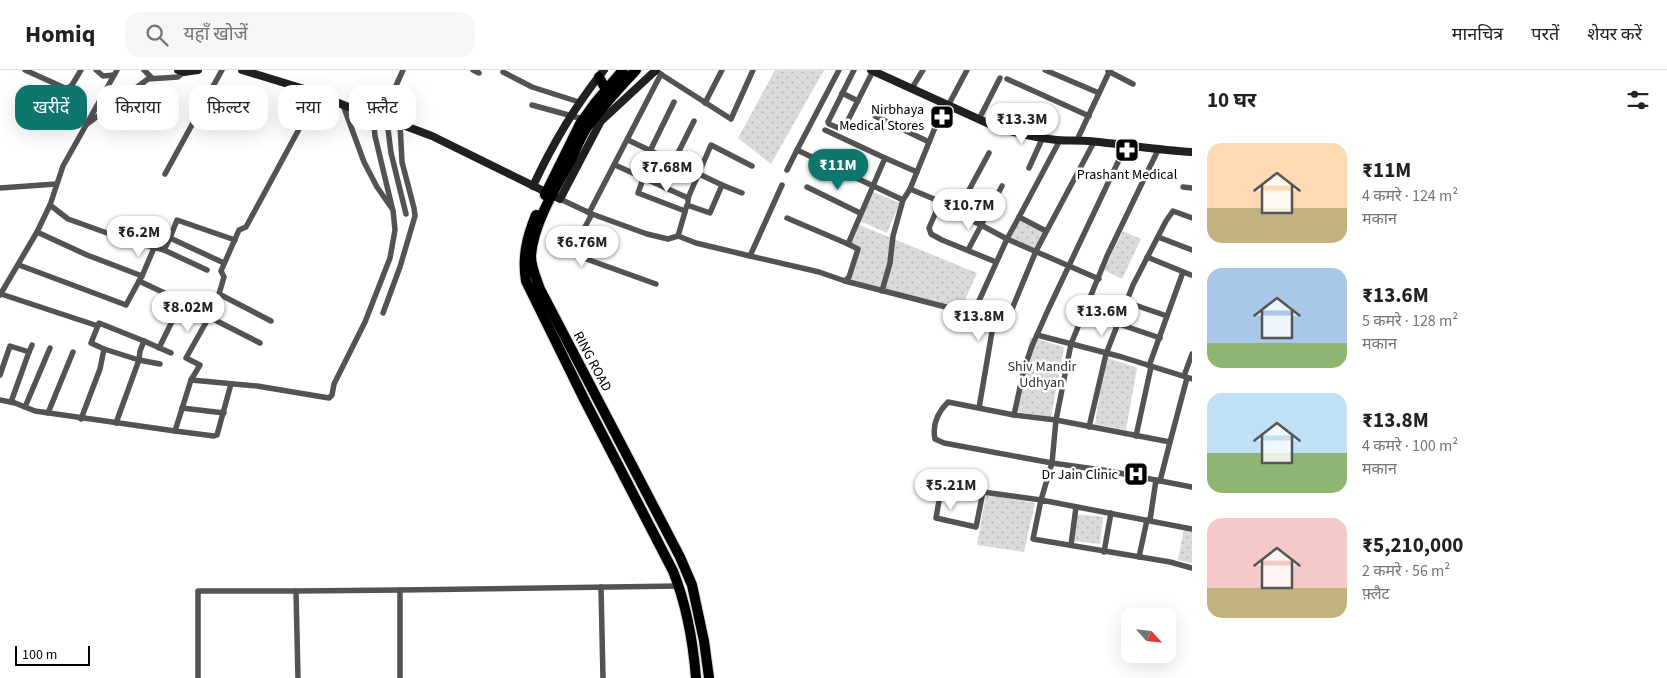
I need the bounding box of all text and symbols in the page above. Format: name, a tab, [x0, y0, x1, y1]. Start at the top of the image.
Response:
search box	[125, 12, 475, 57]
text: Homiq	[25, 17, 95, 52]
icon: search	[143, 21, 171, 49]
text: यहाँ खोजें	[183, 21, 248, 48]
text: मानचित्र	[1452, 22, 1503, 47]
text: परतें	[1531, 22, 1559, 47]
text: शेयर करें	[1587, 22, 1642, 47]
chip: खरीदें	[15, 85, 87, 130]
chip: किराया	[97, 85, 179, 130]
chip: फ़िल्टर	[189, 85, 268, 130]
chip: नया	[278, 85, 339, 130]
chip: फ़्लैट	[349, 85, 416, 130]
text: 10 घर	[1207, 85, 1256, 115]
icon: filters	[1624, 86, 1652, 114]
place label: Nirbhaya Medical Stores	[839, 100, 924, 136]
pin: ₹13.3M	[981, 102, 1063, 145]
pharmacy icon: Nirbhaya Medical Stores	[929, 104, 955, 130]
text: ₹13.3M	[997, 108, 1047, 130]
pharmacy icon: Prashant Medical	[1114, 137, 1140, 163]
pin: ₹11M	[808, 148, 868, 191]
pin: ₹7.68M	[626, 150, 708, 193]
text: ₹11M	[819, 154, 857, 176]
text: ₹11M	[1362, 155, 1411, 185]
text: ₹7.68M	[642, 156, 692, 178]
icon: home	[1247, 163, 1307, 223]
place label: Prashant Medical	[1077, 165, 1178, 185]
text: 4 कमरे · 124 m²	[1362, 185, 1458, 207]
pin: ₹10.7M	[928, 189, 1010, 231]
text: ₹10.7M	[944, 194, 994, 216]
text: मकान	[1362, 208, 1397, 230]
pin: ₹6.2M	[104, 216, 174, 258]
text: ₹6.2M	[118, 221, 160, 243]
pin: ₹6.76M	[541, 226, 623, 268]
text: ₹6.76M	[557, 231, 607, 253]
text: ₹13.6M	[1362, 280, 1429, 310]
icon: home	[1247, 288, 1307, 348]
pin: ₹8.02M	[147, 290, 229, 333]
pin: ₹13.6M	[1061, 294, 1143, 337]
text: ₹8.02M	[163, 296, 213, 318]
pin: ₹13.8M	[938, 300, 1020, 342]
text: ₹13.6M	[1077, 300, 1127, 322]
text: ₹13.8M	[954, 305, 1004, 327]
text: 5 कमरे · 128 m²	[1362, 310, 1458, 332]
street label: RING ROAD	[568, 328, 616, 395]
text: मकान	[1362, 333, 1397, 355]
park label: Shiv Mandir Udhyan	[1008, 357, 1077, 393]
text: ₹13.8M	[1362, 405, 1429, 435]
icon: home	[1247, 413, 1307, 473]
text: 4 कमरे · 100 m²	[1362, 435, 1458, 457]
text: मकान	[1362, 458, 1397, 480]
hospital icon: Dr Jain Clinic	[1123, 461, 1149, 487]
place label: Dr Jain Clinic	[1042, 465, 1119, 485]
pin: ₹5.21M	[910, 468, 992, 511]
text: ₹5.21M	[926, 474, 976, 496]
text: ₹5,210,000	[1362, 530, 1463, 560]
icon: home	[1247, 538, 1307, 598]
text: 2 कमरे · 56 m²	[1362, 560, 1450, 582]
text: फ़्लैट	[1362, 583, 1390, 605]
north arrow	[1121, 608, 1176, 662]
map controls	[1121, 608, 1176, 663]
scale bar	[15, 643, 90, 666]
text: 100 m	[22, 645, 57, 665]

